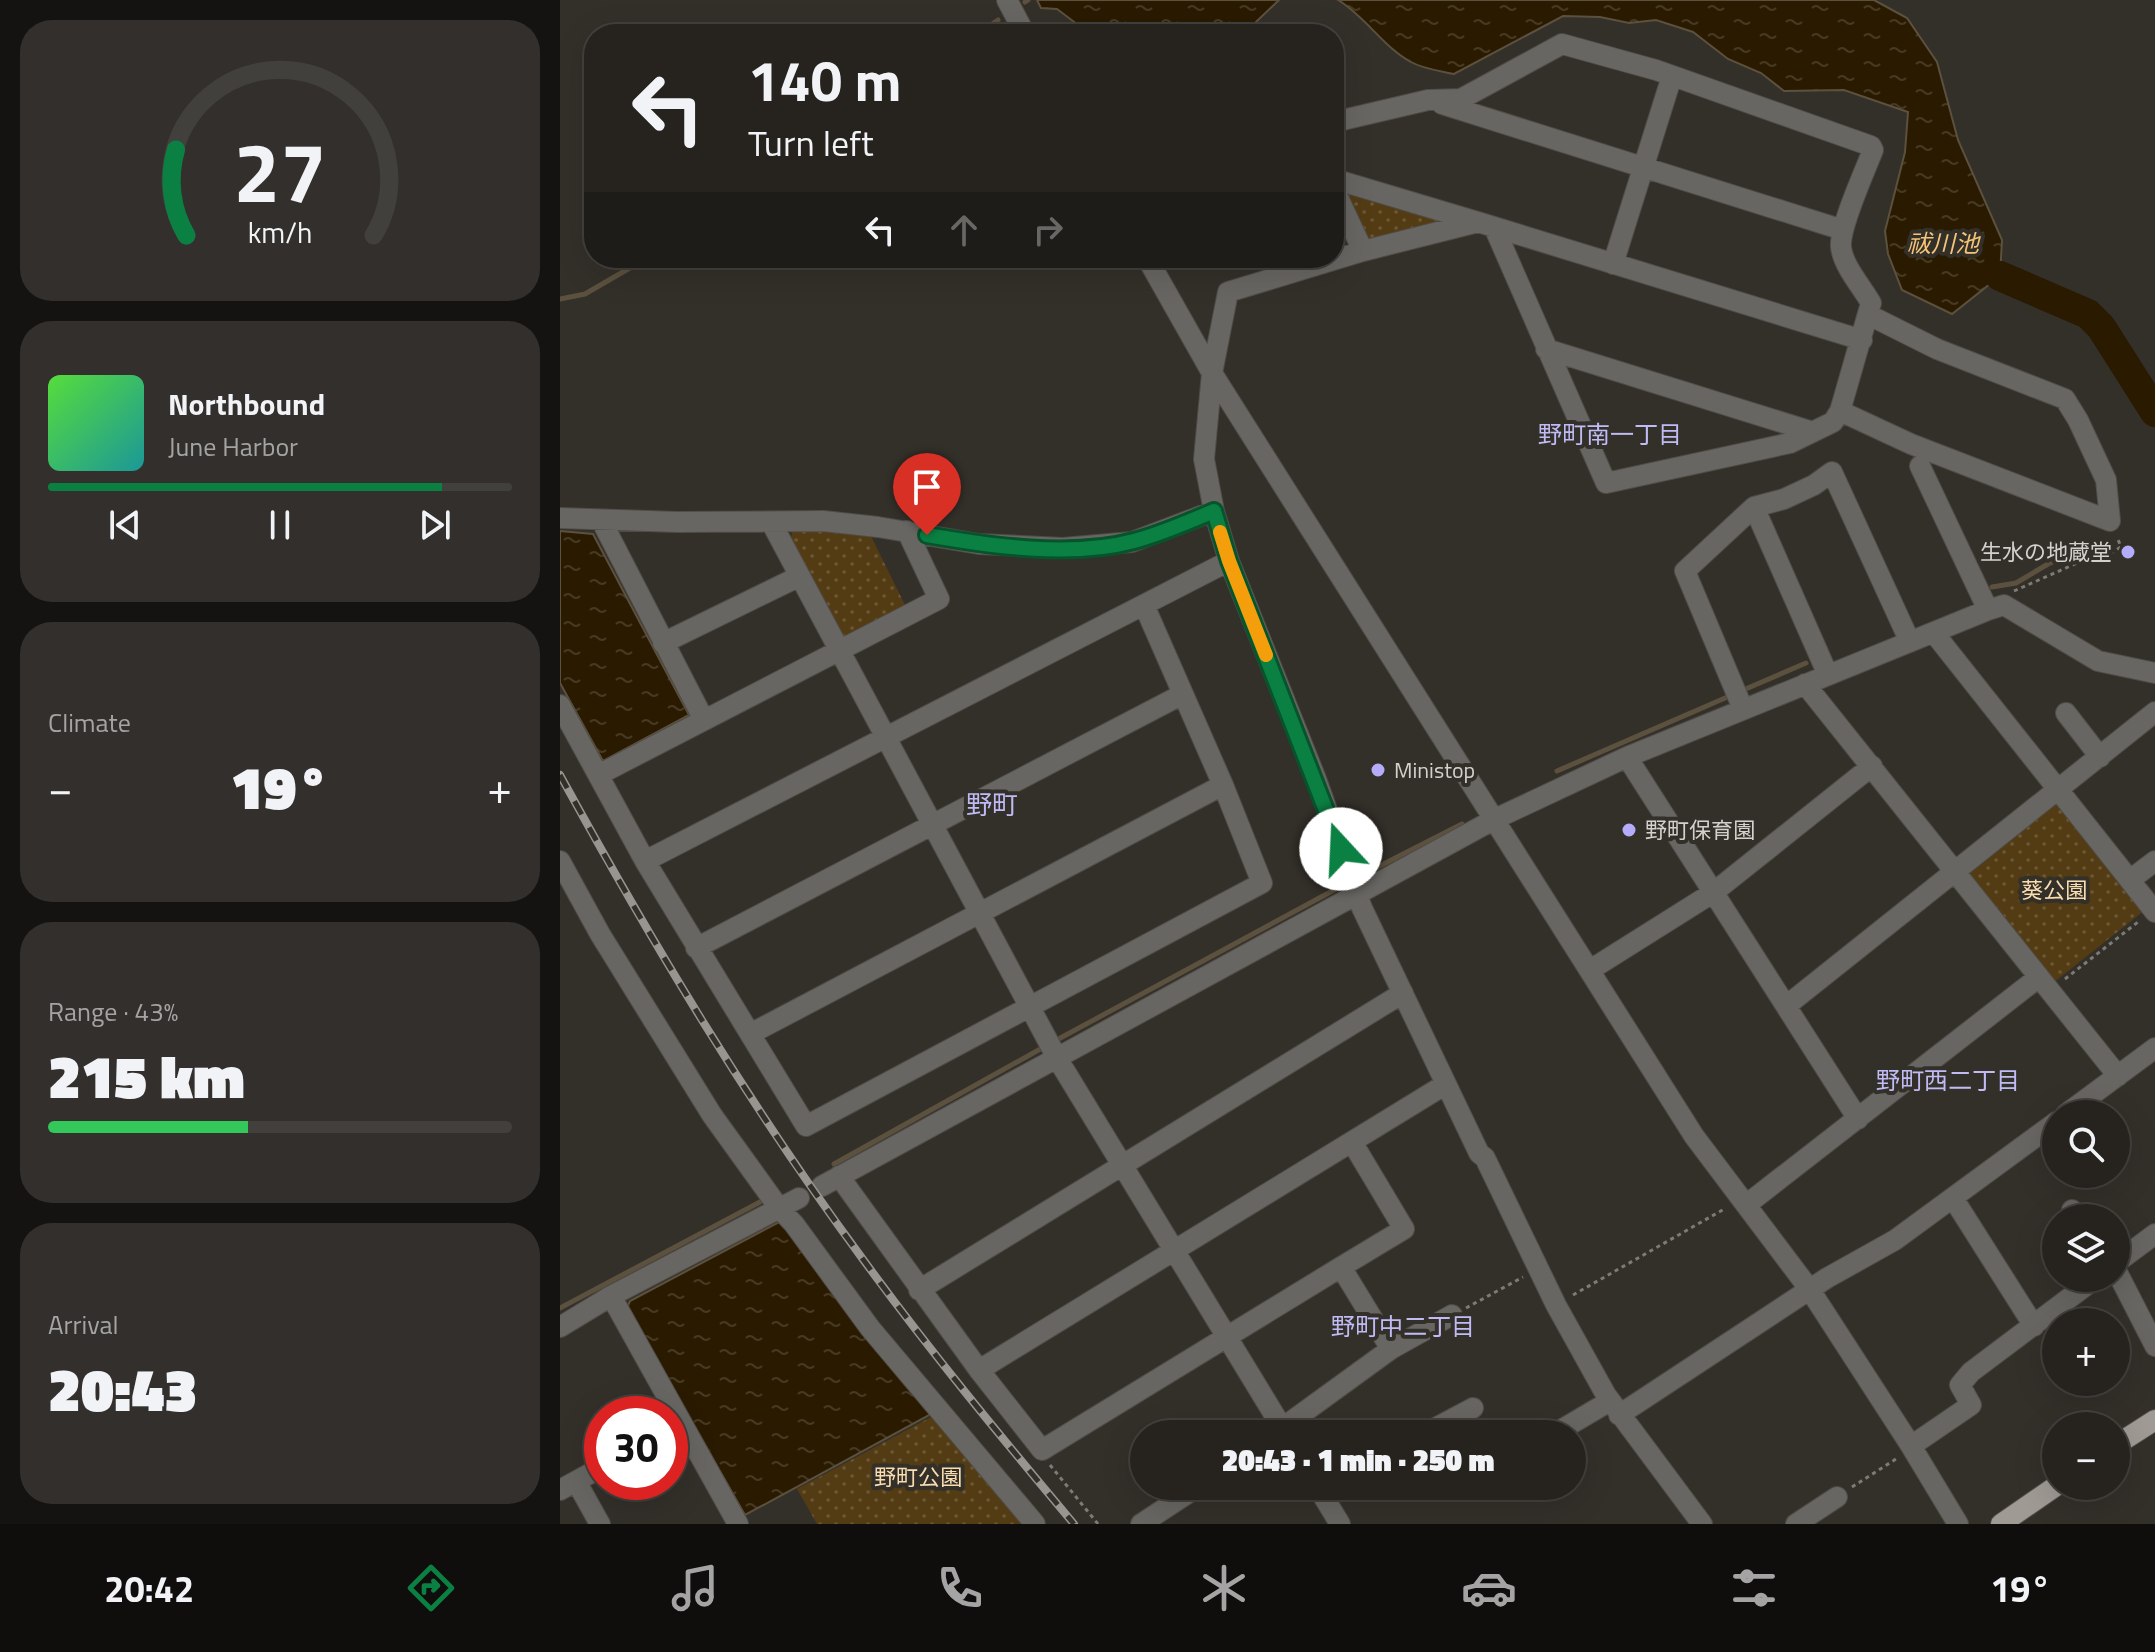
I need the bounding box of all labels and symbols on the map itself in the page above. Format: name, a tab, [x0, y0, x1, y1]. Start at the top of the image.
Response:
water label: 祓川池	[1907, 225, 1981, 261]
district label: 野町南一丁目	[1538, 416, 1682, 452]
pin	[893, 453, 961, 535]
place label: 生水の地蔵堂	[1980, 535, 2112, 569]
marker: 生水の地蔵堂	[2119, 543, 2137, 561]
place label: Ministop	[1394, 753, 1475, 787]
marker: Ministop	[1369, 761, 1387, 779]
district label: 野町	[966, 785, 1018, 824]
position arrow	[1299, 807, 1383, 891]
place label: 野町保育園	[1645, 813, 1755, 847]
marker: 野町保育園	[1620, 821, 1638, 839]
park label: 葵公園	[2021, 873, 2087, 907]
district label: 野町西二丁目	[1876, 1062, 2020, 1098]
district label: 野町中二丁目	[1331, 1308, 1475, 1344]
speed limit sign: 30	[584, 1396, 688, 1500]
park label: 野町公園	[874, 1460, 962, 1494]

